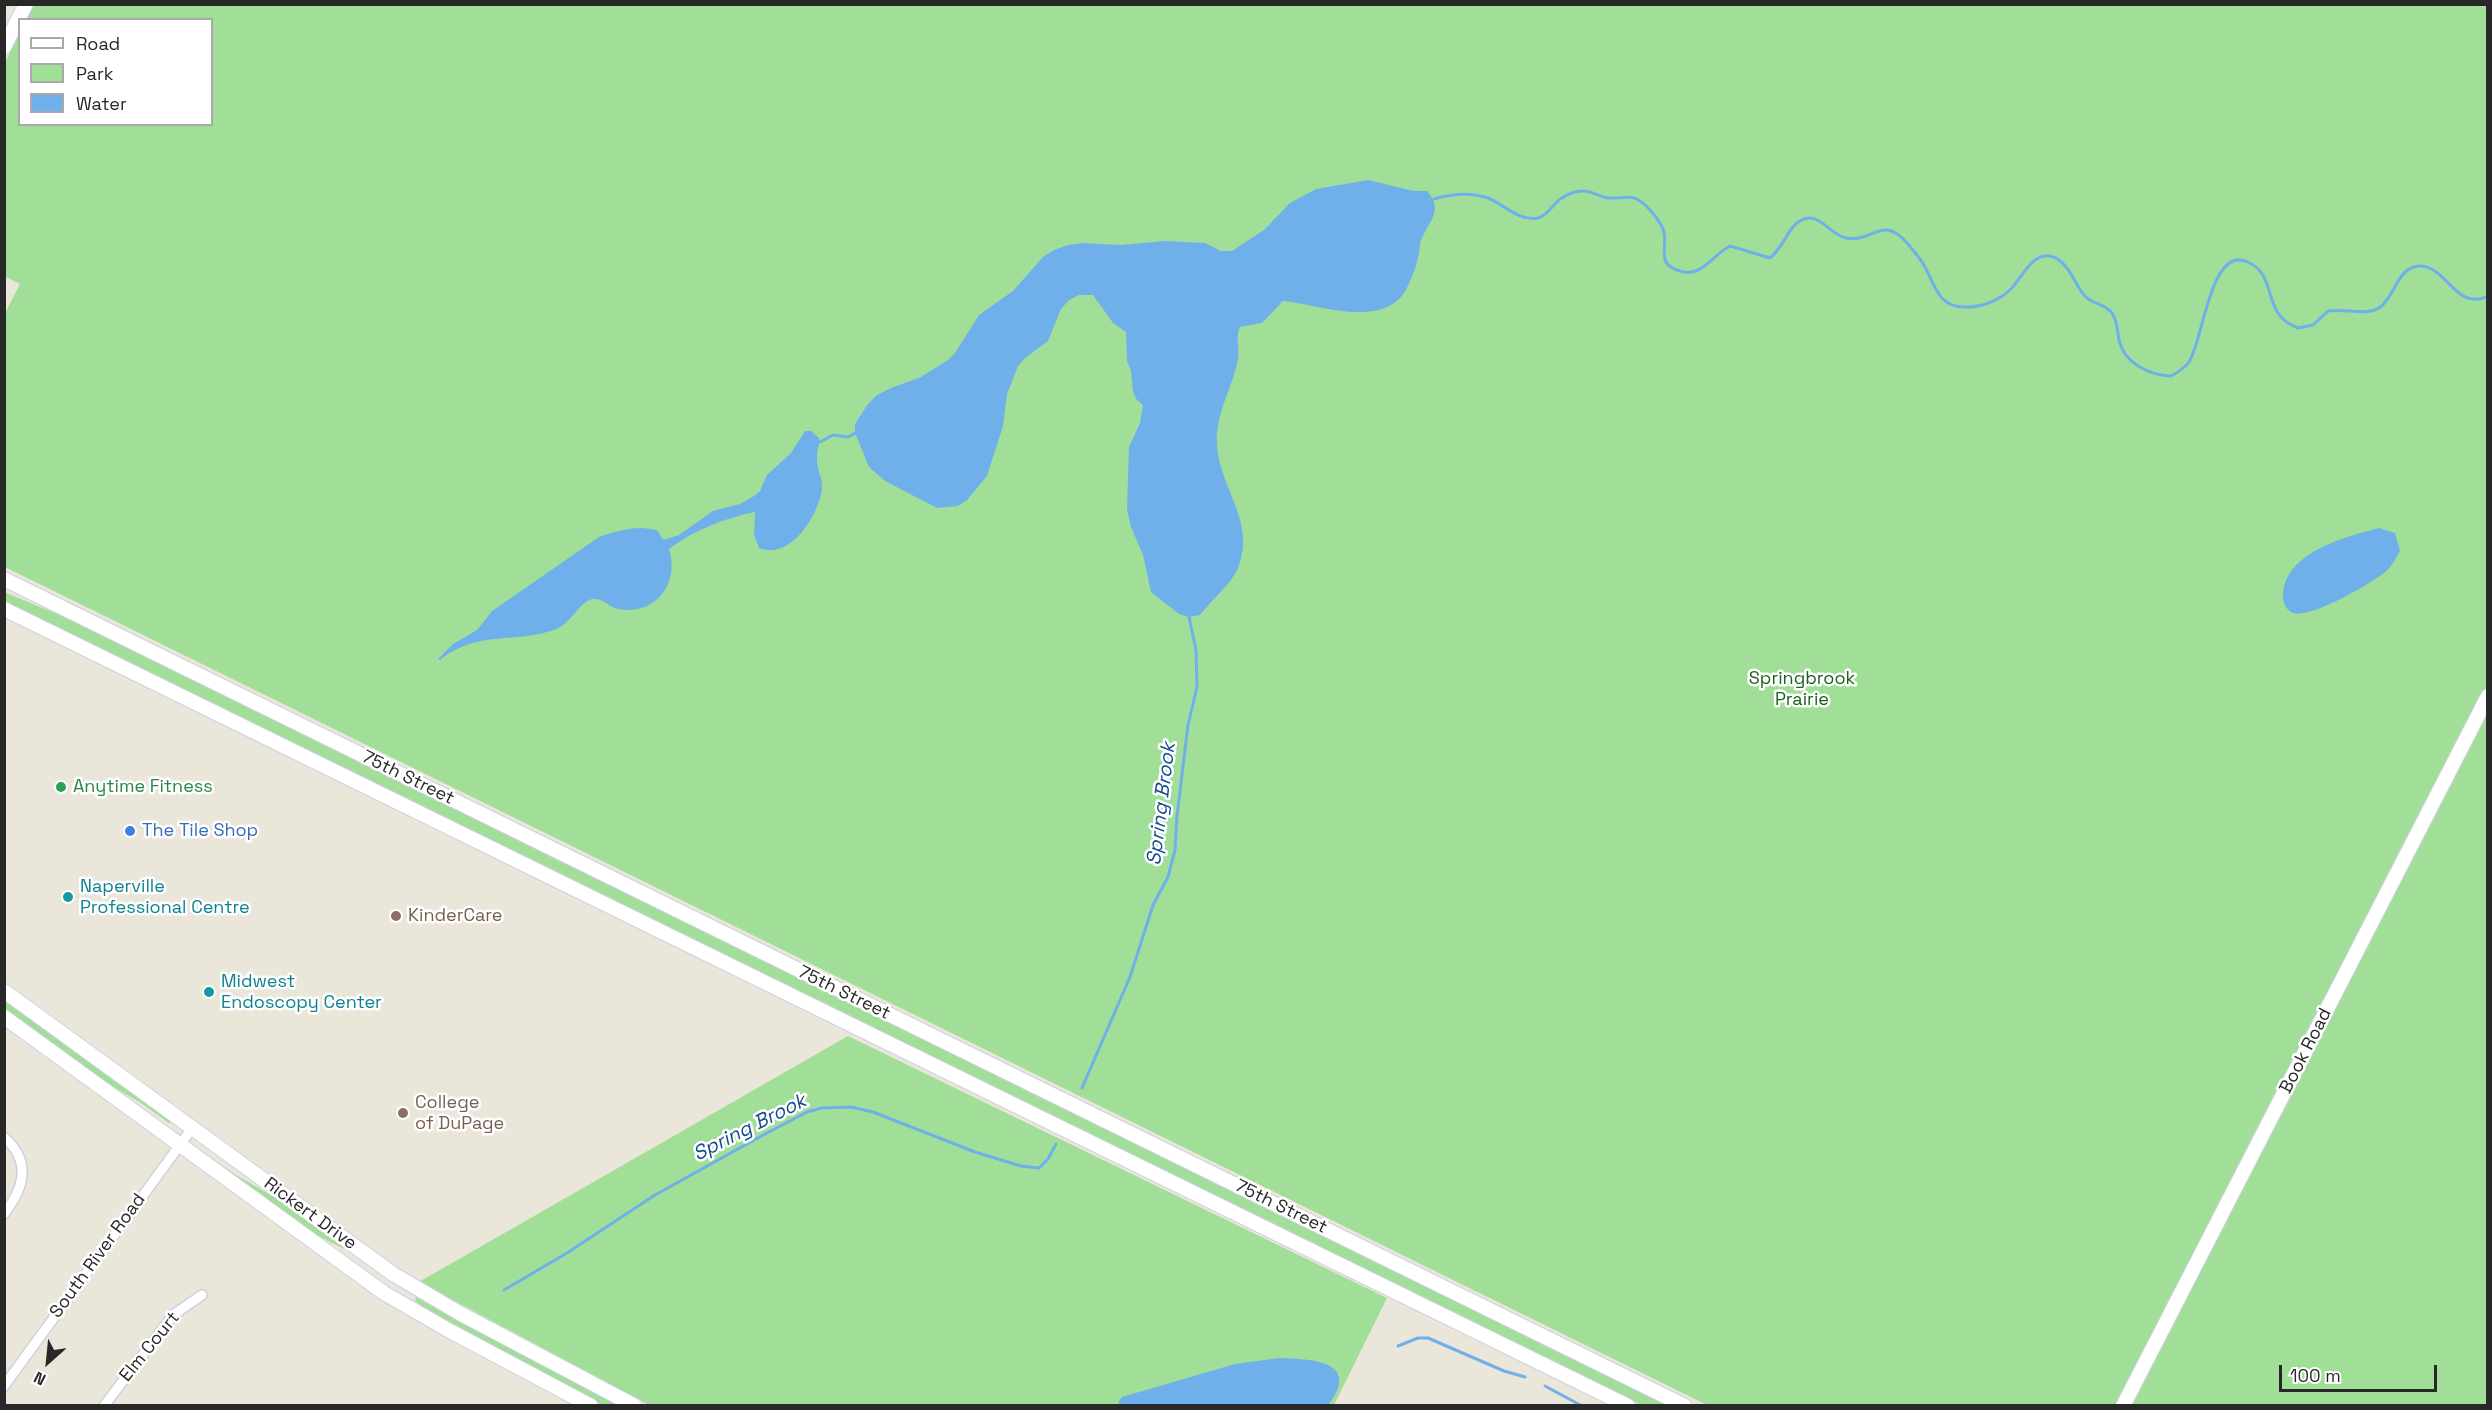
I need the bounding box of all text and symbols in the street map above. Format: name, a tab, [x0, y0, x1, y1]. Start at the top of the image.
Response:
legend	[18, 18, 213, 126]
text: Road	[76, 32, 120, 55]
text: Park	[76, 62, 113, 85]
text: Water	[76, 92, 127, 115]
park label: Springbrook Prairie	[1749, 668, 1855, 710]
water label: Spring Brook	[1143, 741, 1181, 867]
street label: 75th Street	[358, 746, 458, 810]
place label: Anytime Fitness	[73, 776, 213, 798]
marker: Anytime Fitness	[54, 780, 68, 794]
place label: The Tile Shop	[142, 820, 258, 842]
marker: The Tile Shop	[123, 824, 137, 838]
place label: Naperville Professional Centre	[80, 876, 250, 918]
marker: Naperville Professional Centre	[61, 890, 75, 904]
place label: KinderCare	[408, 905, 502, 927]
marker: KinderCare	[389, 909, 403, 923]
street label: 75th Street	[794, 961, 894, 1025]
place label: Midwest Endoscopy Center	[221, 971, 382, 1014]
marker: Midwest Endoscopy Center	[202, 985, 216, 999]
street label: Book Road	[2275, 1005, 2337, 1097]
water label: Spring Brook	[689, 1089, 811, 1167]
place label: College of DuPage	[415, 1092, 504, 1134]
marker: College of DuPage	[396, 1106, 410, 1120]
street label: Rickert Drive	[259, 1173, 361, 1255]
street label: 75th Street	[1231, 1175, 1331, 1239]
street label: South River Road	[46, 1190, 150, 1322]
street label: Elm Court	[115, 1308, 185, 1386]
north arrow	[18, 1332, 78, 1392]
scale bar	[2282, 1353, 2440, 1391]
text: 100 m	[2290, 1364, 2341, 1387]
text: N	[30, 1367, 49, 1390]

